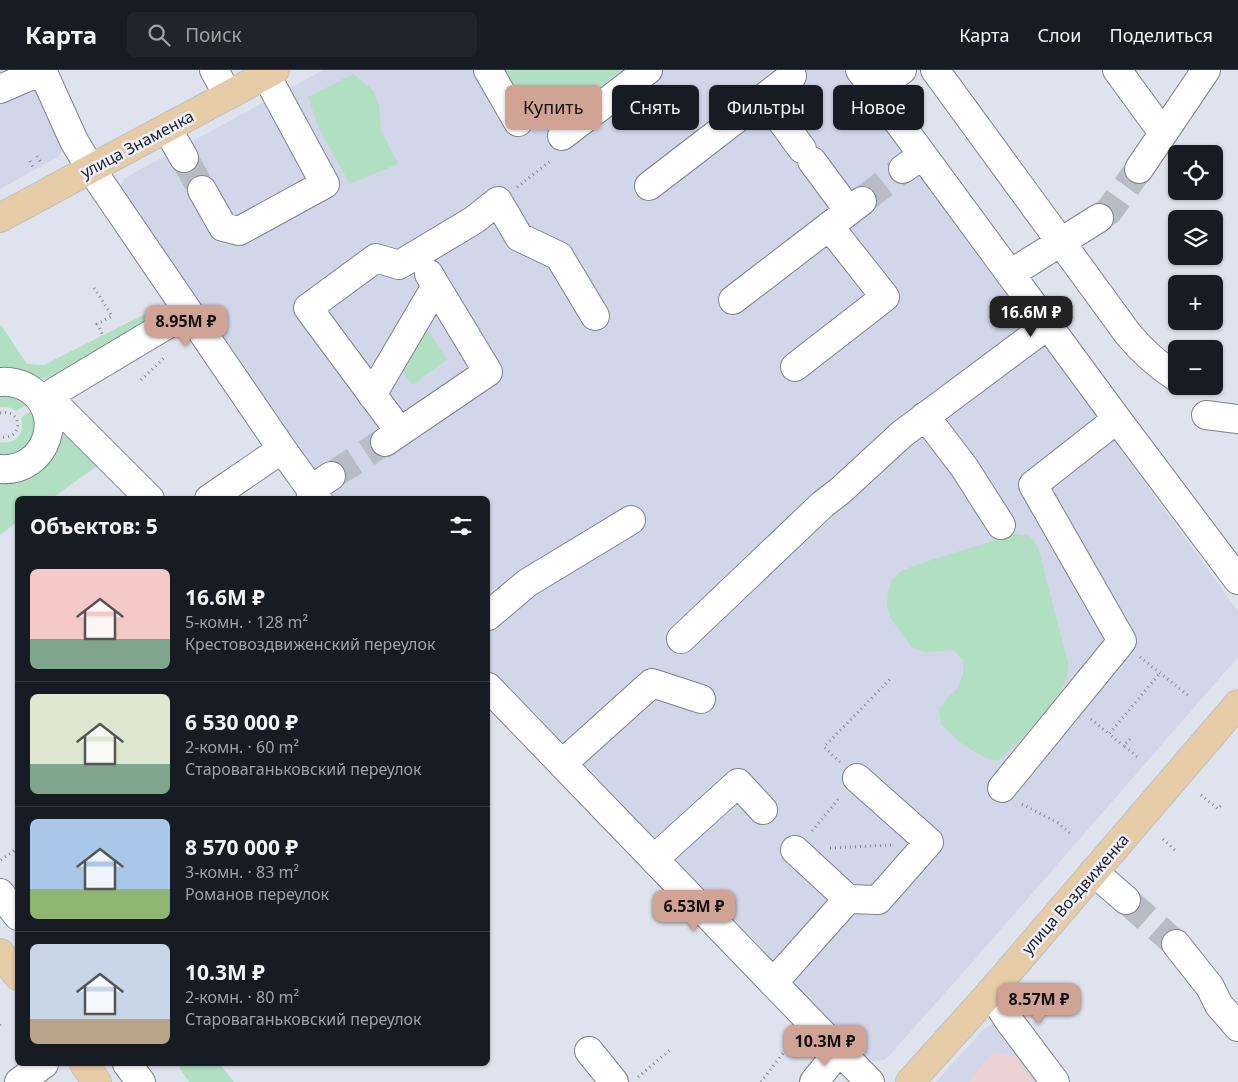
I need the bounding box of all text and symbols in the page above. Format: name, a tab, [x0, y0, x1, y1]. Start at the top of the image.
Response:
search box	[127, 12, 477, 57]
text: Карта	[25, 18, 97, 51]
icon: search	[145, 21, 173, 49]
text: Поиск	[185, 22, 242, 48]
text: Карта	[959, 23, 1009, 47]
text: Слои	[1037, 23, 1081, 47]
text: Поделиться	[1109, 23, 1213, 47]
chip: Купить	[505, 85, 602, 130]
chip: Снять	[612, 85, 699, 130]
chip: Фильтры	[709, 85, 823, 130]
chip: Новое	[833, 85, 924, 130]
street label: улица Знаменка	[76, 105, 198, 183]
map controls	[1168, 145, 1223, 395]
button: locate	[1168, 145, 1223, 200]
button: layers	[1168, 210, 1223, 265]
button: +	[1168, 275, 1223, 330]
pin: 16.6M ₽	[985, 296, 1077, 338]
text: 16.6M ₽	[1001, 301, 1061, 323]
pin: 8.95M ₽	[140, 304, 232, 347]
text: 8.95M ₽	[156, 310, 216, 332]
button: −	[1168, 340, 1223, 395]
text: Объектов: 5	[30, 512, 158, 540]
icon: filters	[447, 512, 475, 540]
text: 16.6M ₽	[185, 583, 265, 611]
icon: home	[70, 589, 130, 649]
text: 5-комн. · 128 m²	[185, 611, 308, 633]
text: Крестовоздвиженский переулок	[185, 633, 435, 655]
text: 6 530 000 ₽	[185, 708, 298, 736]
icon: home	[70, 714, 130, 774]
text: 2-комн. · 60 m²	[185, 736, 299, 758]
text: Староваганьковский переулок	[185, 758, 422, 780]
street label: улица Воздвиженка	[1016, 829, 1134, 959]
text: 8 570 000 ₽	[185, 833, 298, 861]
icon: home	[70, 839, 130, 899]
text: 3-комн. · 83 m²	[185, 861, 299, 883]
text: Романов переулок	[185, 883, 329, 905]
pin: 6.53M ₽	[648, 890, 740, 932]
text: 6.53M ₽	[664, 895, 724, 917]
text: 10.3M ₽	[185, 958, 265, 986]
icon: home	[70, 964, 130, 1024]
pin: 8.57M ₽	[993, 982, 1085, 1025]
text: 2-комн. · 80 m²	[185, 986, 299, 1008]
text: 8.57M ₽	[1009, 988, 1069, 1010]
text: Староваганьковский переулок	[185, 1008, 422, 1030]
pin: 10.3M ₽	[779, 1024, 871, 1067]
text: 10.3M ₽	[795, 1030, 855, 1052]

